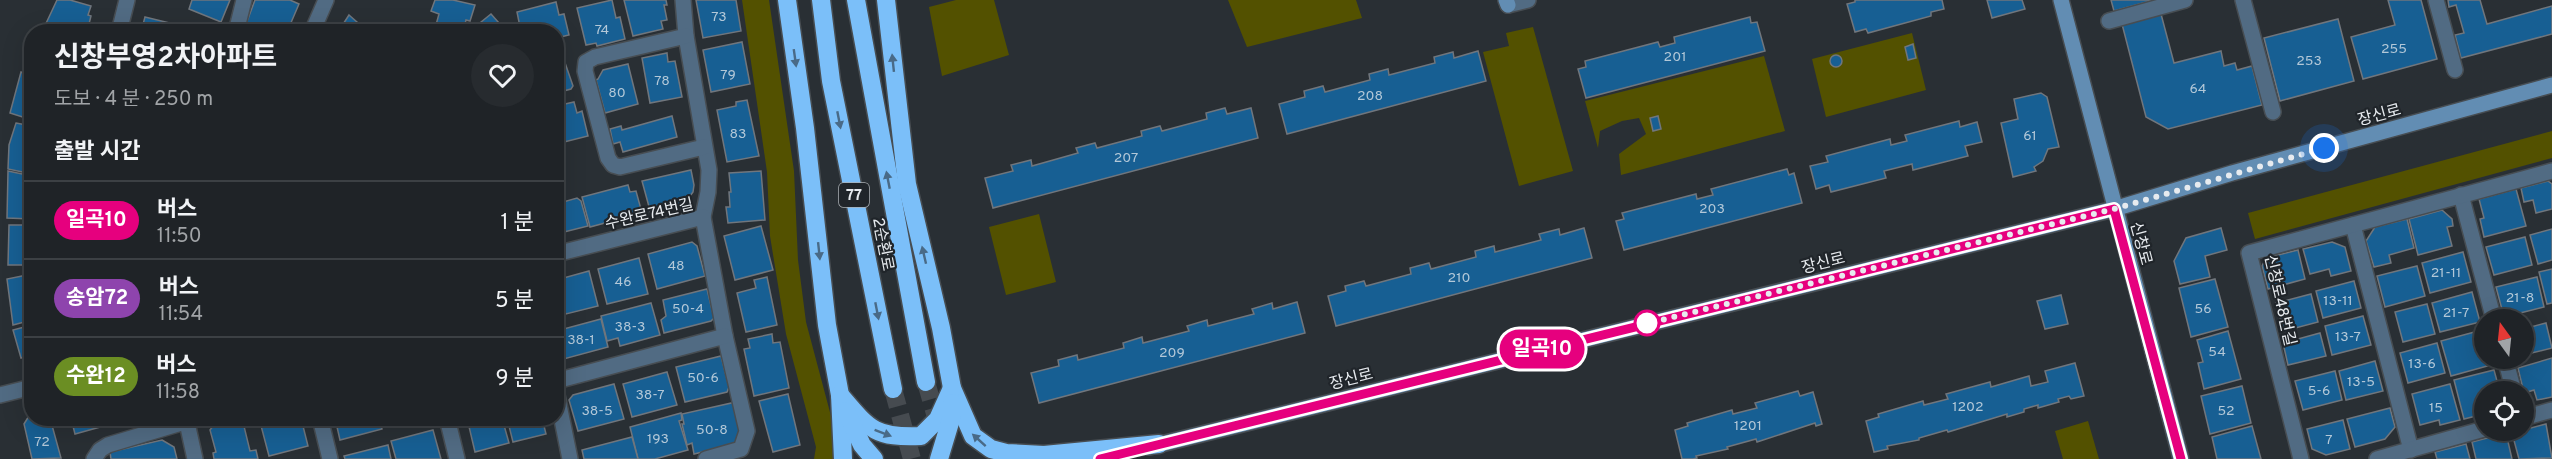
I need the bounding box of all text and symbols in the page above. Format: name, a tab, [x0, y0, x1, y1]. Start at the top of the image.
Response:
house number: 73	[711, 9, 727, 26]
house number: 74	[595, 22, 609, 39]
text: 신창부영2차아파트	[54, 41, 277, 77]
house number: 255	[2381, 41, 2407, 58]
button: heart	[471, 44, 534, 107]
one-way arrow	[791, 49, 800, 68]
house number: 201	[1664, 49, 1686, 66]
house number: 253	[2296, 53, 2322, 70]
one-way arrow	[889, 54, 898, 73]
house number: 79	[720, 67, 736, 84]
house number: 78	[654, 73, 670, 90]
house number: 64	[2189, 81, 2207, 98]
house number: 80	[608, 85, 626, 102]
text: 도보 · 4 분 · 250 m	[54, 87, 213, 113]
house number: 208	[1357, 88, 1383, 105]
street label: 장신로	[2356, 100, 2404, 131]
one-way arrow	[835, 111, 844, 130]
house number: 83	[730, 126, 746, 143]
house number: 61	[2023, 128, 2037, 145]
your location	[2309, 133, 2339, 163]
text: 출발 시간	[54, 139, 140, 166]
house number: 207	[1114, 150, 1138, 167]
one-way arrow	[883, 171, 892, 190]
road number: 77	[839, 183, 869, 207]
street label: 수완로74번길	[603, 195, 696, 235]
text: 버스	[157, 197, 197, 224]
house number: 203	[1699, 201, 1725, 218]
text: 일곡10	[66, 207, 127, 234]
text: 1 분	[500, 210, 534, 237]
street label: 2순환로	[867, 216, 897, 273]
street label: 신창로	[2125, 220, 2156, 268]
text: 11:50	[157, 224, 202, 250]
one-way arrow	[814, 242, 824, 261]
one-way arrow	[919, 246, 928, 265]
street label: 장신로	[1800, 249, 1848, 279]
street label: 신창로48번길	[2259, 253, 2299, 348]
house number: 48	[667, 258, 685, 275]
house number: 21-11	[2431, 265, 2461, 282]
house number: 210	[1448, 270, 1470, 287]
house number: 46	[614, 274, 632, 291]
text: 버스	[158, 275, 199, 302]
text: 송암72	[66, 285, 128, 312]
text: 5 분	[495, 288, 534, 315]
house number: 21-8	[2506, 290, 2534, 307]
house number: 13-11	[2323, 293, 2353, 310]
house number: 50-4	[672, 301, 704, 318]
house number: 56	[2194, 301, 2212, 318]
text: 11:54	[158, 302, 203, 328]
one-way arrow	[873, 302, 882, 321]
house number: 21-7	[2443, 305, 2469, 322]
north arrow	[2474, 309, 2534, 369]
map controls	[2474, 309, 2534, 441]
unlabelled marker	[1634, 310, 1660, 336]
house number: 38-3	[615, 319, 645, 336]
house number: 13-7	[2335, 329, 2361, 346]
line badge: 일곡10	[1500, 330, 1584, 368]
house number: 38-1	[567, 332, 595, 349]
text: 일곡10	[1512, 336, 1572, 363]
house number: 54	[2208, 344, 2226, 361]
house number: 209	[1159, 345, 1185, 362]
text: 버스	[156, 353, 196, 380]
house number: 13-6	[2408, 356, 2436, 373]
text: 수완12	[66, 363, 126, 390]
street label: 장신로	[1328, 365, 1376, 395]
text: 9 분	[495, 366, 534, 393]
house number: 50-6	[687, 370, 719, 387]
house number: 13-5	[2347, 374, 2375, 391]
text: 11:58	[156, 380, 200, 406]
button: locate	[2474, 381, 2534, 441]
house number: 5-6	[2308, 383, 2330, 400]
house number: 38-7	[635, 387, 665, 404]
house number: 1202	[1952, 399, 1984, 416]
house number: 15	[2429, 400, 2443, 417]
house number: 38-5	[581, 403, 613, 420]
house number: 52	[2217, 403, 2235, 420]
house number: 1201	[1734, 418, 1762, 435]
house number: 50-8	[696, 422, 728, 439]
one-way arrow	[874, 429, 892, 439]
house number: 193	[647, 431, 669, 448]
house number: 7	[2325, 432, 2333, 449]
one-way arrow	[972, 433, 987, 447]
house number: 72	[34, 434, 50, 451]

